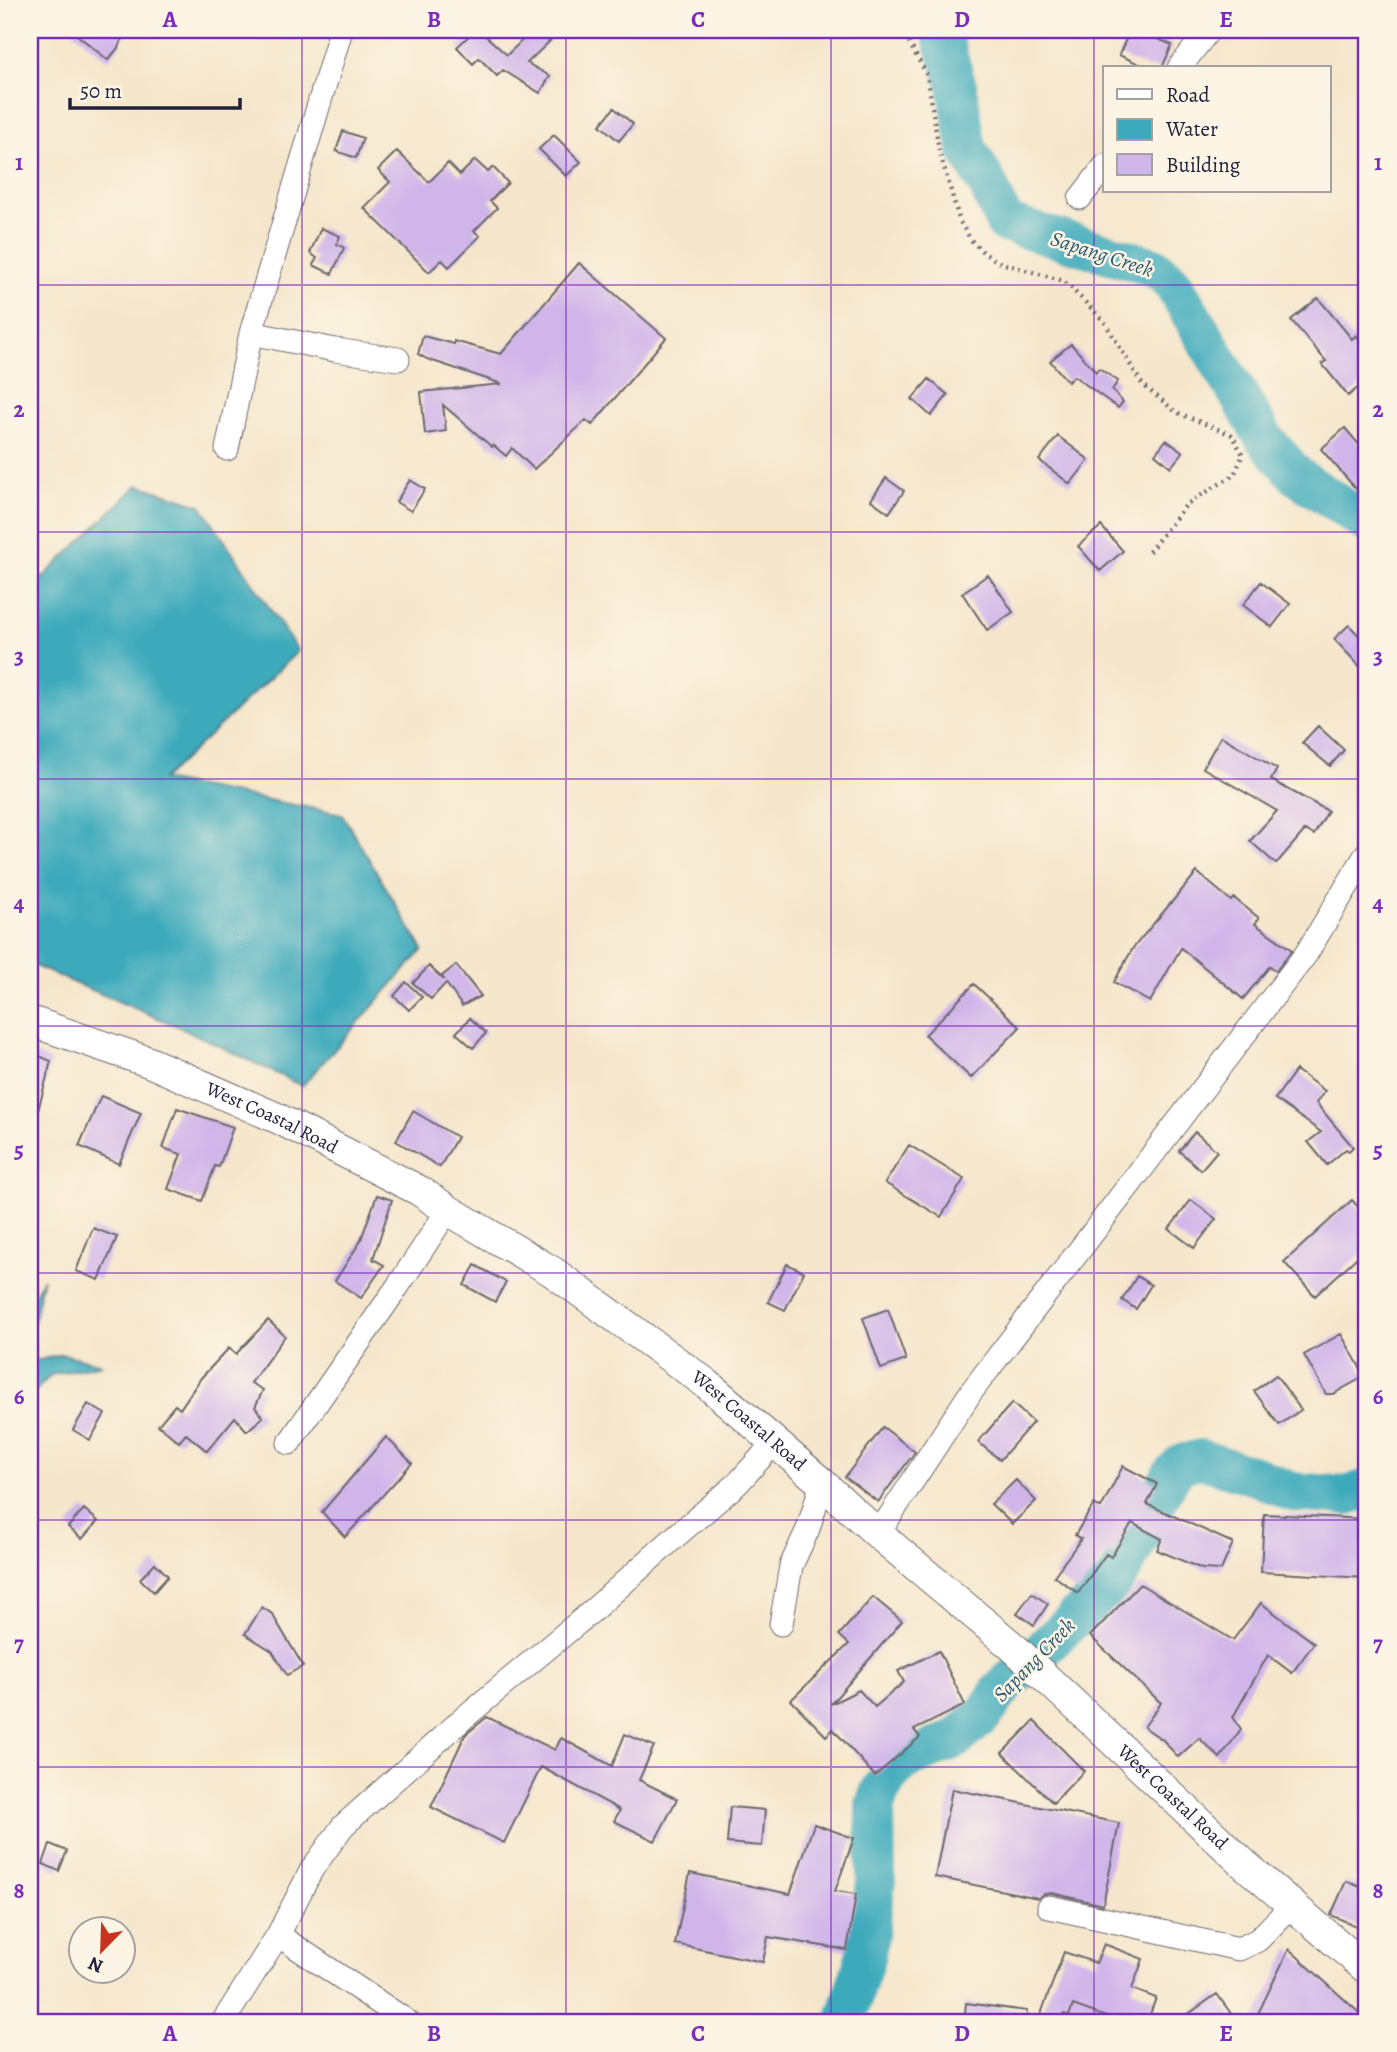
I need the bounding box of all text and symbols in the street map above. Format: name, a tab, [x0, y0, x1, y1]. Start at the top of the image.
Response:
text: A	[162, 4, 178, 35]
text: B	[427, 4, 441, 35]
text: C	[691, 4, 705, 35]
text: D	[954, 4, 970, 35]
text: E	[1219, 4, 1233, 35]
scale bar	[70, 66, 240, 110]
legend	[1103, 66, 1330, 192]
text: 50 m	[80, 77, 122, 105]
text: Road	[1166, 81, 1210, 109]
text: Water	[1165, 115, 1218, 143]
text: 1	[15, 147, 23, 178]
text: 1	[1374, 147, 1382, 178]
text: Building	[1166, 151, 1241, 179]
water label: Sapang Creek	[1047, 224, 1157, 284]
text: 2	[13, 394, 25, 425]
text: 2	[1372, 394, 1384, 425]
text: 3	[14, 641, 24, 672]
text: 3	[1373, 641, 1383, 672]
text: 4	[14, 888, 25, 919]
text: 4	[1373, 888, 1384, 919]
street label: West Coastal Road	[201, 1075, 343, 1160]
text: 5	[14, 1134, 24, 1165]
text: 5	[1373, 1134, 1383, 1165]
street label: West Coastal Road	[686, 1364, 813, 1477]
text: 6	[14, 1381, 25, 1412]
text: 6	[1373, 1381, 1384, 1412]
water label: Sapang Creek	[987, 1612, 1081, 1708]
text: 7	[14, 1628, 24, 1659]
text: 7	[1373, 1628, 1383, 1659]
street label: West Coastal Road	[1111, 1738, 1234, 1856]
text: 8	[13, 1875, 25, 1906]
text: 8	[1372, 1875, 1384, 1906]
north arrow	[66, 1916, 136, 1986]
text: N	[84, 1950, 107, 1979]
text: A	[162, 2018, 178, 2049]
text: B	[427, 2018, 441, 2049]
text: C	[691, 2018, 705, 2049]
text: D	[954, 2018, 970, 2049]
text: E	[1219, 2018, 1233, 2049]

